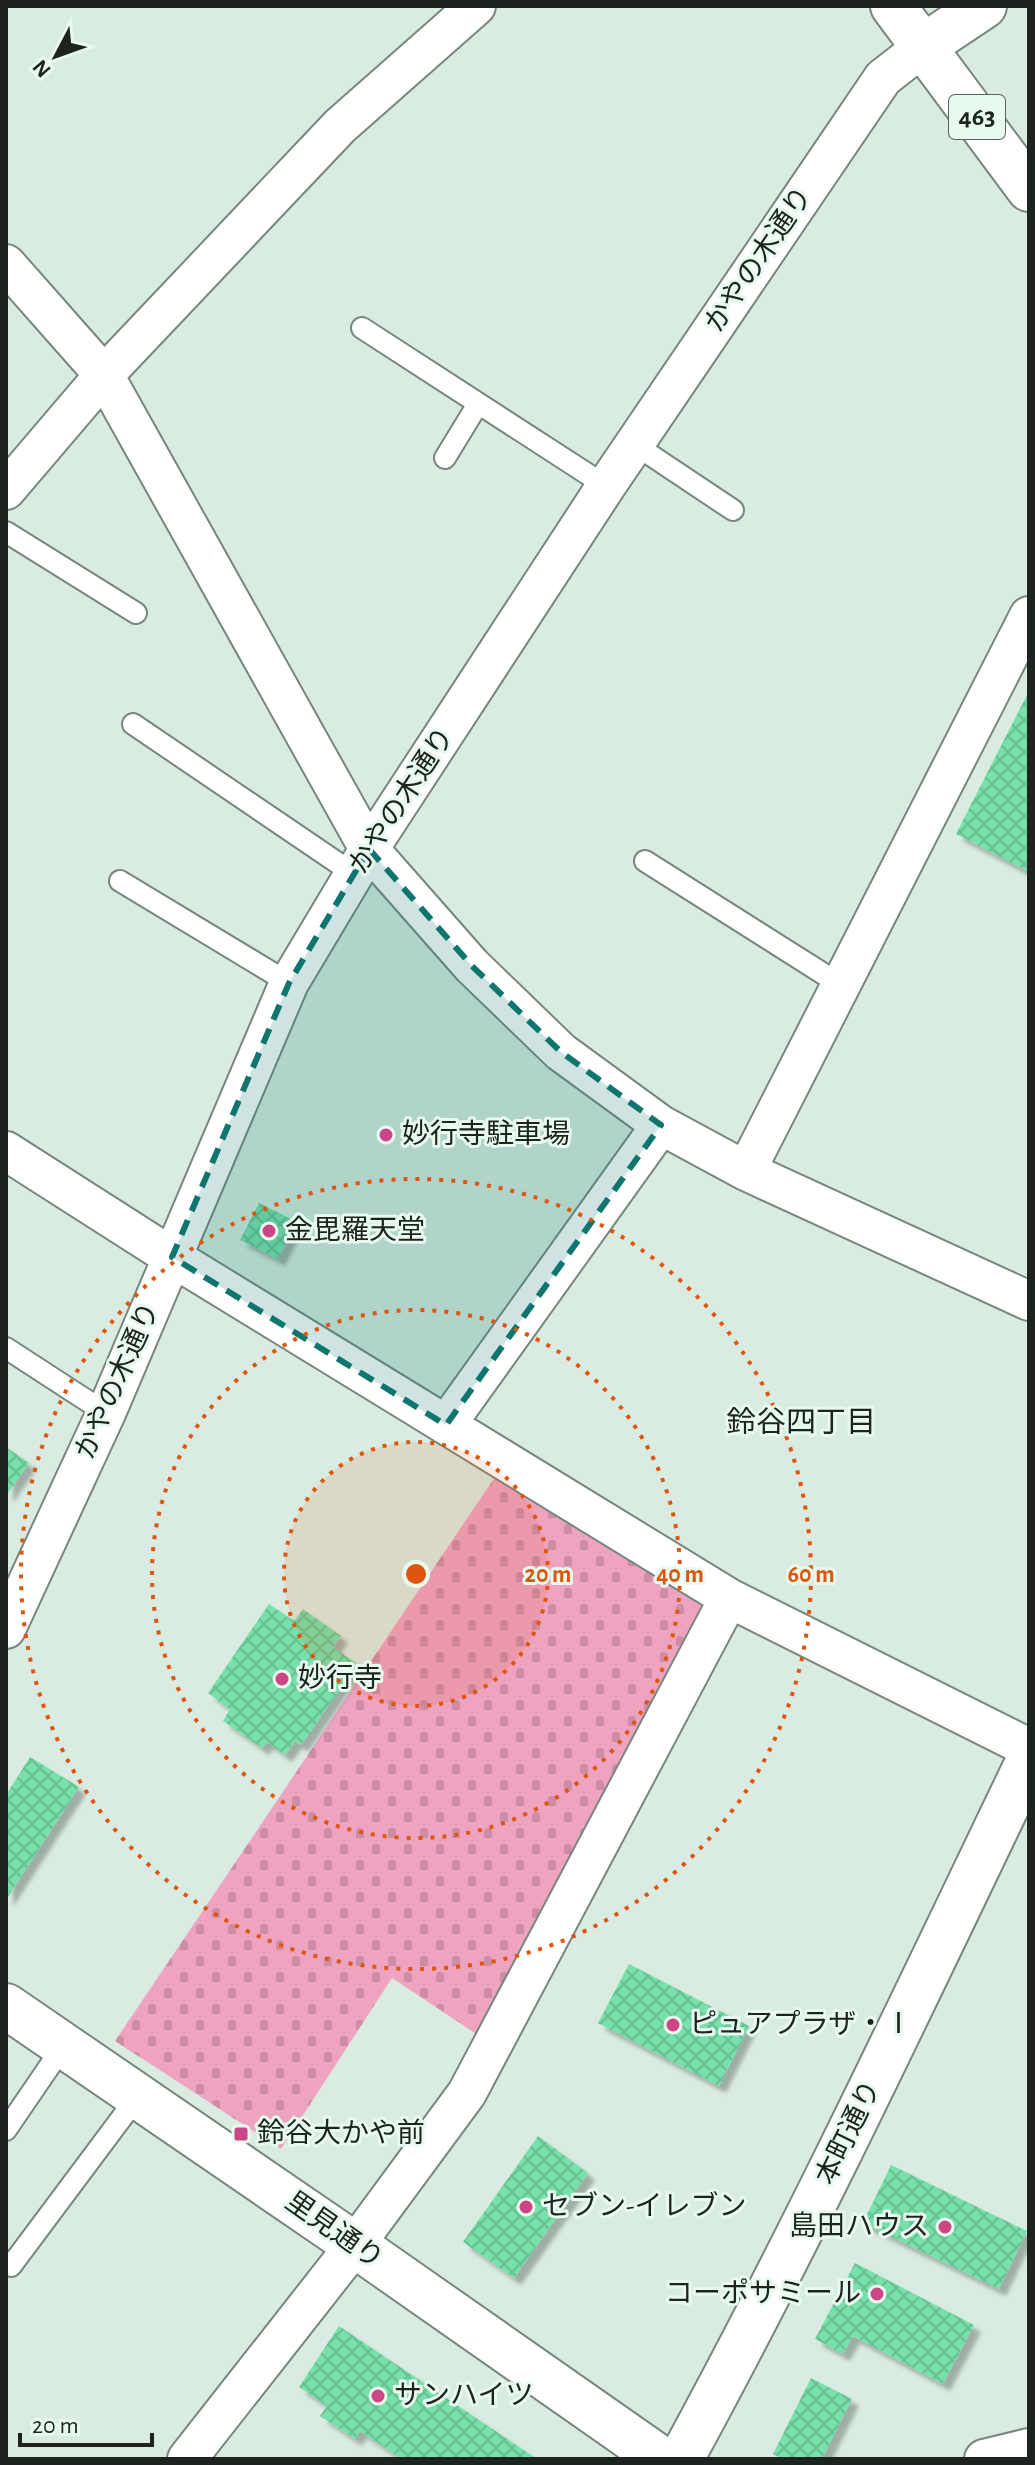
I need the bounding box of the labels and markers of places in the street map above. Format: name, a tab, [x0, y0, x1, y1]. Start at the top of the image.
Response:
place label: 妙行寺駐車場	[402, 1119, 570, 1149]
marker: 妙行寺駐車場	[377, 1126, 395, 1144]
place label: 金毘羅天堂	[285, 1215, 425, 1245]
marker: 金毘羅天堂	[260, 1222, 278, 1240]
centre of rings	[402, 1560, 430, 1588]
place label: 妙行寺	[298, 1663, 382, 1693]
marker: 妙行寺	[273, 1670, 291, 1688]
place label: ピュアプラザ・Ⅰ	[689, 2009, 912, 2039]
marker: ピュアプラザ・Ⅰ	[664, 2016, 682, 2034]
place label: 鈴谷大かや前	[257, 2118, 425, 2148]
marker: 鈴谷大かや前	[232, 2125, 250, 2143]
place label: セブン-イレブン	[542, 2191, 747, 2221]
marker: セブン-イレブン	[517, 2198, 535, 2216]
place label: 島田ハウス	[789, 2211, 929, 2241]
marker: 島田ハウス	[936, 2218, 954, 2236]
place label: コーポサミール	[665, 2278, 861, 2308]
marker: コーポサミール	[868, 2285, 886, 2303]
place label: サンハイツ	[394, 2382, 533, 2410]
marker: サンハイツ	[369, 2387, 387, 2405]

